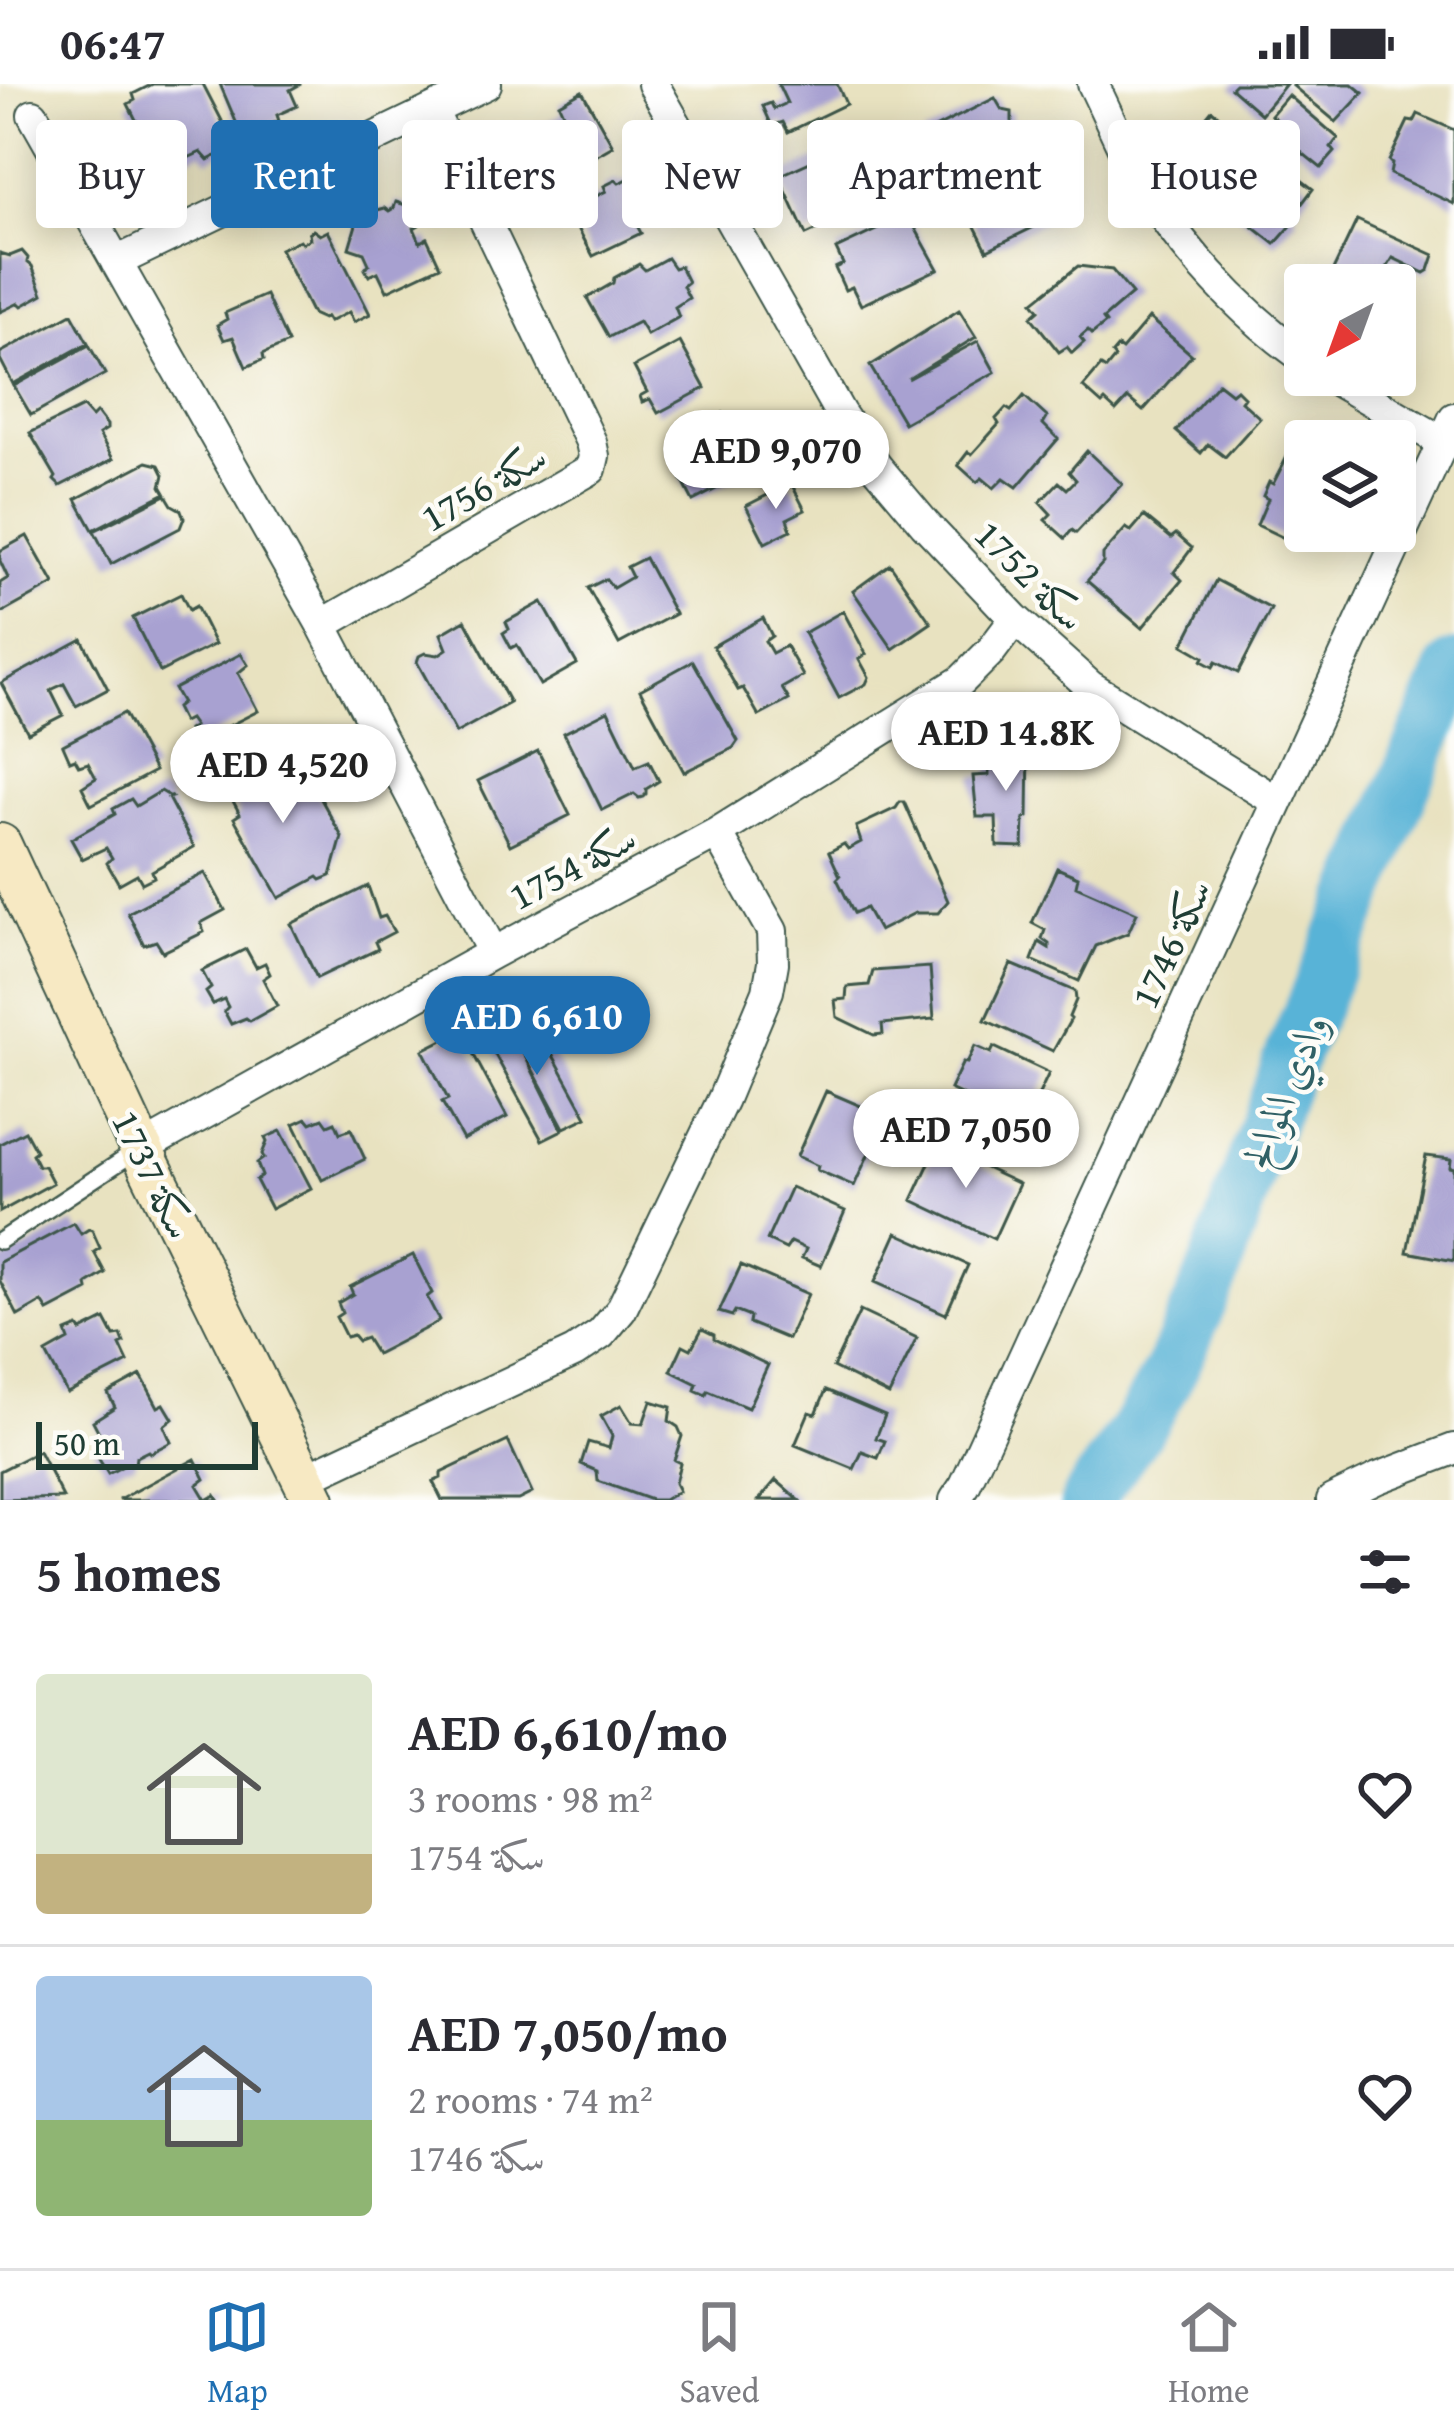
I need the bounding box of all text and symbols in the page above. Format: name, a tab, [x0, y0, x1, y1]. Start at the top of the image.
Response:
text: 06:47	[60, 10, 166, 75]
chip: Buy	[36, 120, 187, 228]
chip: Rent	[211, 120, 378, 228]
chip: Filters	[402, 120, 598, 228]
chip: New	[622, 120, 783, 228]
chip: Apartment	[807, 120, 1084, 228]
chip: House	[1108, 120, 1300, 228]
north arrow	[1284, 264, 1416, 396]
map controls	[1284, 264, 1416, 552]
pin: AED 9,070	[639, 410, 913, 512]
text: AED 9,070	[690, 420, 862, 477]
button: layers	[1284, 420, 1416, 552]
street label: سكة 1756	[409, 427, 557, 545]
street label: سكة 1752	[962, 506, 1100, 644]
pin: AED 14.8K	[869, 692, 1143, 794]
text: AED 14.8K	[918, 702, 1094, 759]
pin: AED 4,520	[146, 724, 420, 826]
text: AED 4,520	[197, 734, 369, 791]
street label: سكة 1754	[498, 809, 646, 923]
street label: سكة 1746	[1115, 869, 1225, 1017]
pin: AED 6,610	[400, 976, 674, 1078]
text: AED 6,610	[451, 986, 623, 1043]
water label: وادي الموالح	[1225, 1003, 1349, 1179]
pin: AED 7,050	[829, 1089, 1103, 1191]
text: AED 7,050	[880, 1099, 1052, 1156]
street label: سكة 1737	[98, 1100, 210, 1248]
scale bar	[36, 1416, 258, 1469]
text: 50 m	[54, 1419, 120, 1467]
text: 5 homes	[36, 1535, 222, 1610]
icon: filters	[1352, 1539, 1418, 1605]
text: AED 6,610/mo	[408, 1694, 728, 1769]
icon: home	[132, 1722, 276, 1866]
icon: heart	[1352, 1761, 1418, 1827]
text: 3 rooms · 98 m²	[408, 1769, 653, 1826]
text: سكة 1754	[408, 1827, 545, 1884]
text: AED 7,050/mo	[408, 1995, 728, 2070]
icon: home	[132, 2024, 276, 2168]
icon: heart	[1352, 2063, 1418, 2129]
text: 2 rooms · 74 m²	[408, 2070, 653, 2127]
text: سكة 1746	[408, 2128, 545, 2185]
tab: Map	[204, 2294, 270, 2414]
tab: Saved	[679, 2294, 759, 2414]
tab: Home	[1168, 2294, 1250, 2414]

